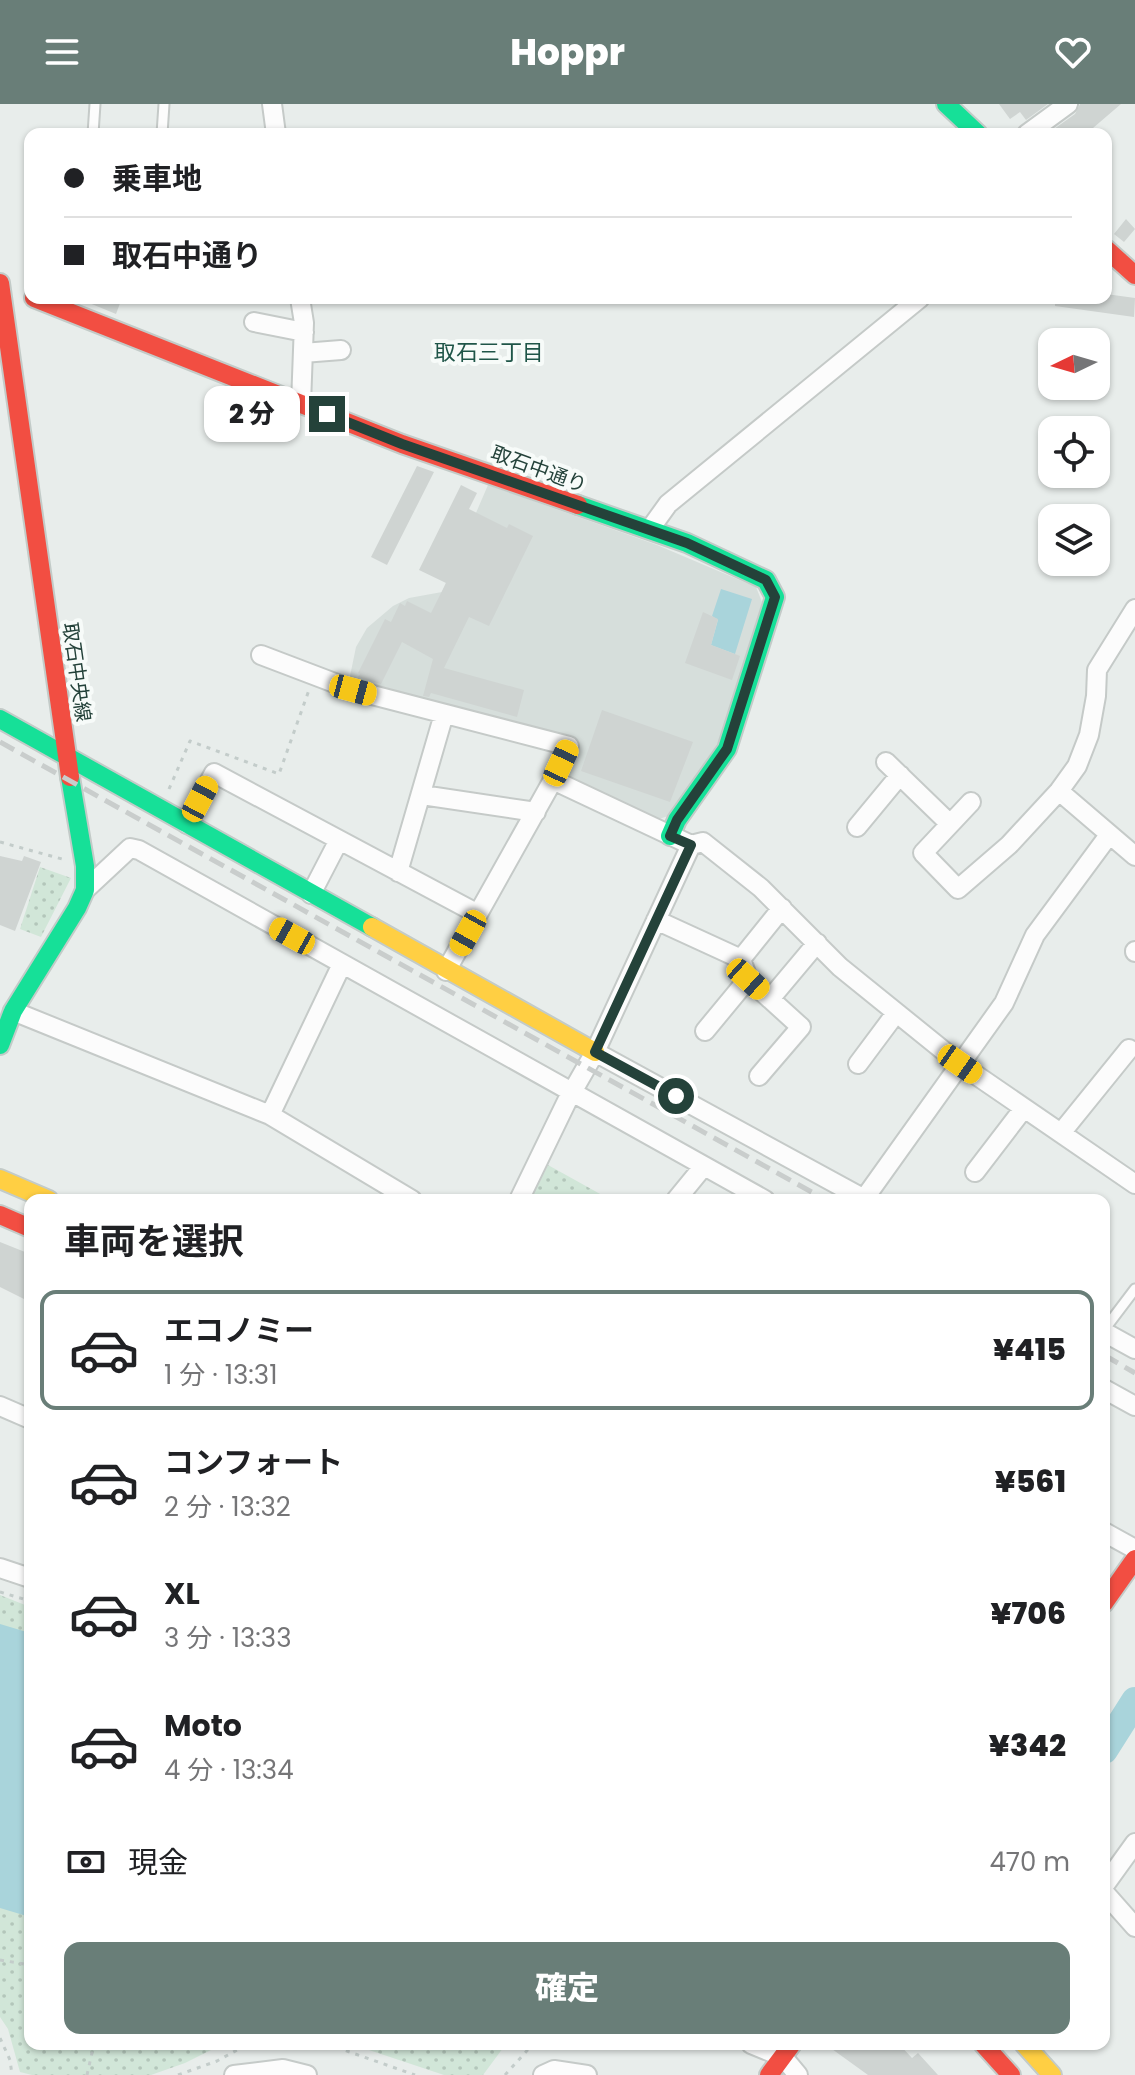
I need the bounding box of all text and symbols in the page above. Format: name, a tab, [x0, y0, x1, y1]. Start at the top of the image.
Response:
text: Hoppr	[510, 27, 625, 78]
icon: menu	[40, 30, 84, 74]
icon: heart	[1051, 30, 1095, 74]
text: 乗車地	[112, 157, 202, 200]
text: 取石中通り	[112, 234, 262, 277]
north arrow	[1038, 328, 1110, 400]
map controls	[1038, 328, 1110, 576]
district label: 取石三丁目	[434, 337, 544, 368]
callout: 2 分	[203, 386, 299, 442]
text: 2 分	[229, 396, 275, 432]
route end	[309, 396, 345, 432]
button: locate	[1038, 416, 1110, 488]
street label: 取石中通り	[487, 439, 591, 499]
button: layers	[1038, 504, 1110, 576]
street label: 取石中央線	[56, 621, 98, 723]
car	[327, 672, 379, 708]
car	[540, 736, 582, 790]
car	[178, 772, 222, 826]
car	[446, 906, 490, 960]
car	[265, 914, 319, 958]
car	[722, 954, 774, 1004]
car	[933, 1040, 987, 1088]
route start	[658, 1078, 694, 1114]
text: 車両を選択	[64, 1216, 244, 1267]
text: エコノミー	[164, 1309, 314, 1352]
icon: car	[68, 1314, 140, 1386]
text: ¥415	[993, 1328, 1066, 1371]
text: 1 分 · 13:31	[164, 1357, 277, 1393]
text: コンフォート	[164, 1441, 343, 1484]
icon: car	[68, 1446, 140, 1518]
text: ¥561	[995, 1460, 1066, 1503]
text: 2 分 · 13:32	[164, 1489, 291, 1525]
text: XL	[164, 1572, 200, 1615]
icon: car	[68, 1578, 140, 1650]
text: ¥706	[991, 1592, 1066, 1635]
text: 3 分 · 13:33	[164, 1620, 291, 1656]
text: Moto	[164, 1704, 242, 1747]
icon: car	[68, 1710, 140, 1782]
text: ¥342	[989, 1724, 1066, 1767]
text: 4 分 · 13:34	[164, 1752, 294, 1788]
icon: cash	[64, 1840, 108, 1884]
text: 現金	[128, 1841, 188, 1884]
text: 470 m	[989, 1844, 1070, 1880]
button: 確定	[64, 1942, 1070, 2034]

